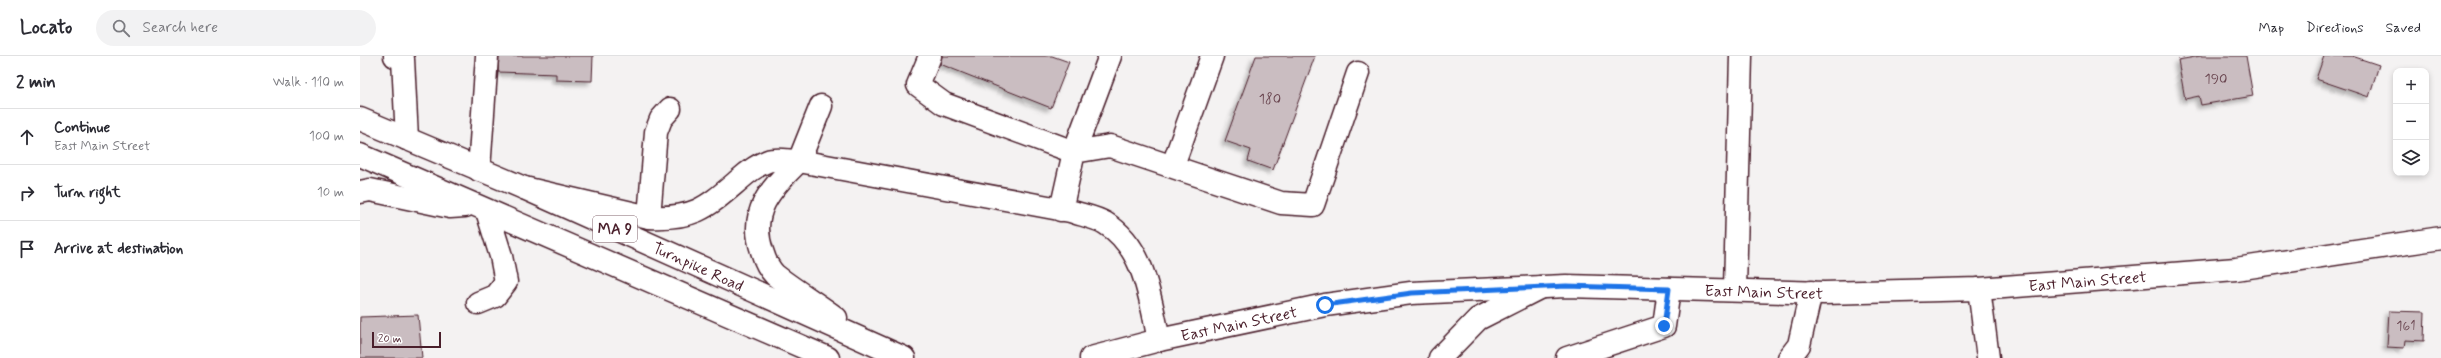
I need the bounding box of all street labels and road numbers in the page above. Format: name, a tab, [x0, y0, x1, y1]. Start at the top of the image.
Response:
road number: MA 9	[593, 216, 637, 242]
street label: Turnpike Road	[649, 238, 747, 297]
street label: East Main Street	[2028, 267, 2148, 297]
street label: East Main Street	[1704, 281, 1824, 305]
street label: East Main Street	[1179, 302, 1300, 347]

